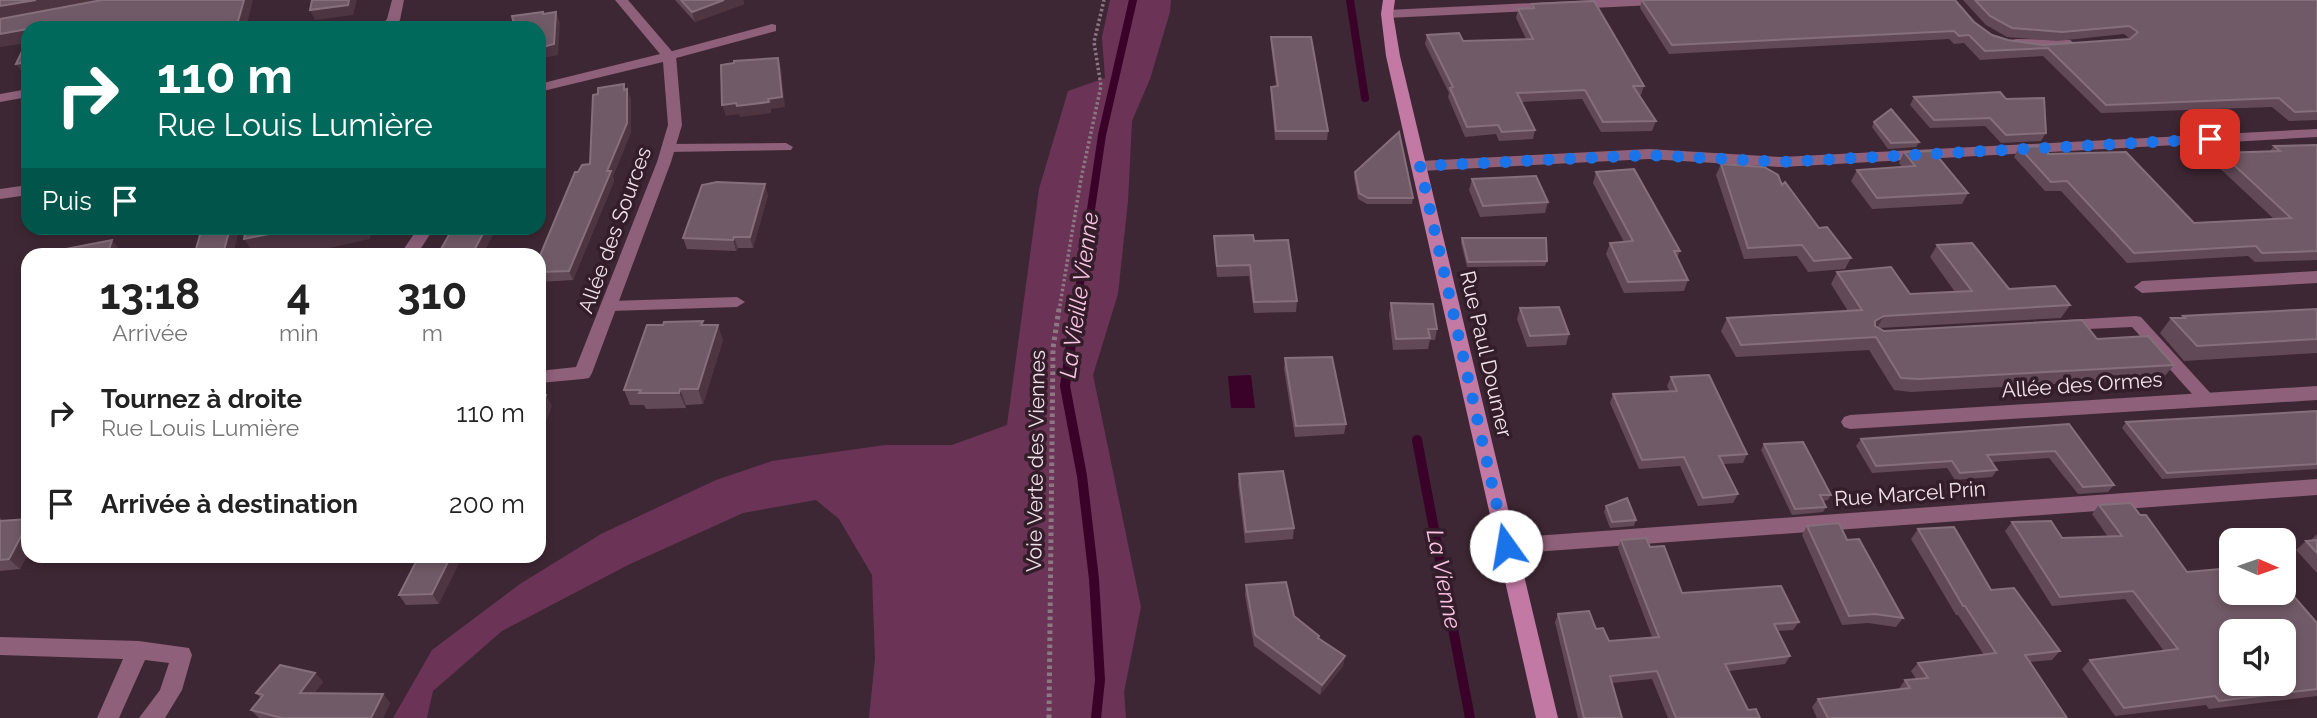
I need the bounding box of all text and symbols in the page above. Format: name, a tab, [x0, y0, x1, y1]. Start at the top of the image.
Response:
text: 110 m	[157, 47, 293, 104]
icon: right	[42, 49, 133, 140]
text: Rue Louis Lumière	[157, 106, 433, 143]
pin	[2180, 109, 2240, 169]
icon: arrive	[2191, 120, 2229, 158]
street label: Allée des Sources	[573, 143, 656, 316]
icon: arrive	[106, 182, 144, 220]
text: Puis	[42, 186, 92, 216]
water label: La Vieille Vienne	[1053, 210, 1104, 380]
street label: Rue Paul Doumer	[1455, 268, 1518, 440]
text: 13:18	[100, 270, 200, 319]
text: 4	[287, 270, 311, 319]
text: 310	[397, 270, 467, 319]
text: Arrivée	[112, 319, 188, 346]
text: min	[279, 319, 319, 346]
text: m	[422, 319, 443, 346]
street label: Voie Verte des Viennes	[1021, 350, 1050, 572]
street label: Allée des Ormes	[2001, 366, 2163, 403]
text: Tournez à droite	[101, 384, 302, 414]
icon: right	[42, 394, 80, 432]
text: 110 m	[456, 398, 525, 428]
text: Rue Louis Lumière	[101, 414, 299, 441]
street label: Rue Marcel Prin	[1833, 476, 1987, 511]
icon: arrive	[42, 485, 80, 523]
text: Arrivée à destination	[101, 489, 358, 519]
text: 200 m	[449, 489, 525, 519]
position arrow	[1469, 509, 1543, 583]
water label: La Vienne	[1422, 527, 1467, 631]
north arrow	[2219, 528, 2296, 606]
map controls	[2219, 528, 2296, 696]
button: sound	[2219, 619, 2296, 696]

